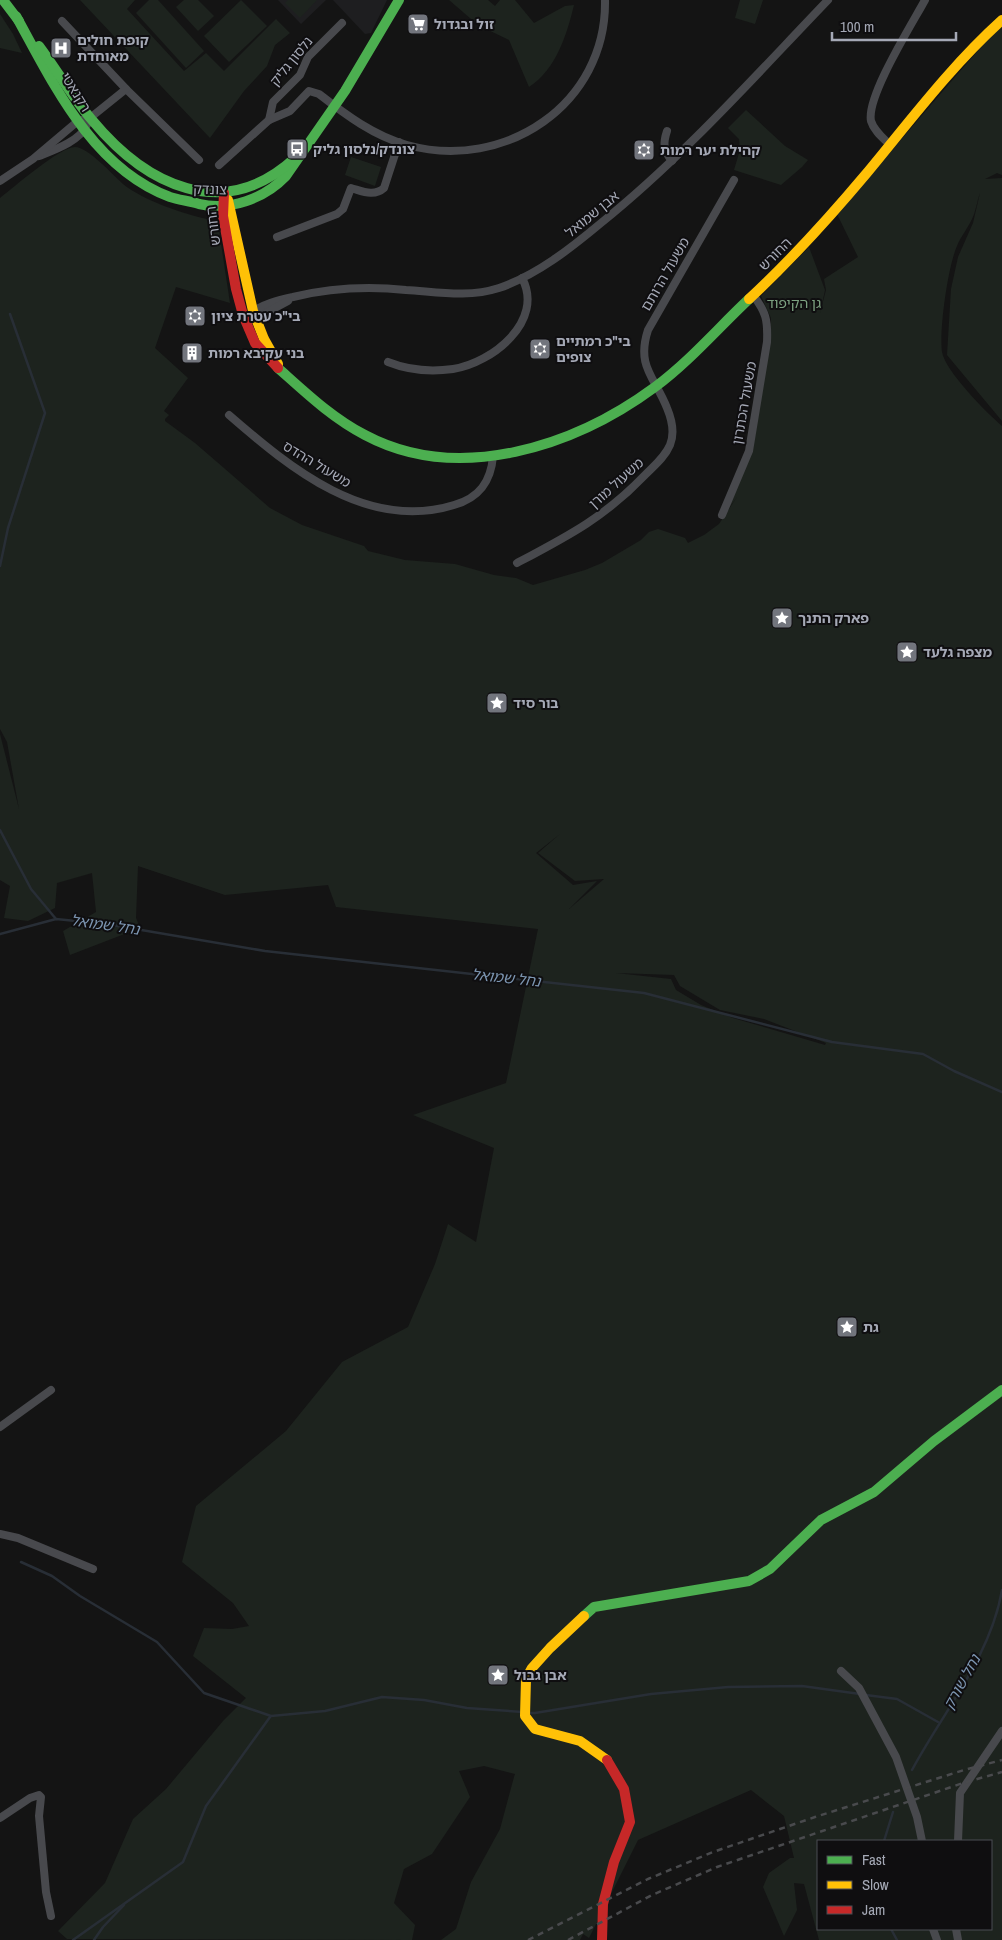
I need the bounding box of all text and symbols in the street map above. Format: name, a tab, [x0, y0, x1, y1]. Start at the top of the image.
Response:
scale bar	[832, 10, 956, 42]
supermarket icon: זול ובגדול	[406, 12, 430, 36]
place label: זול ובגדול	[434, 15, 494, 33]
text: 100 m	[840, 16, 874, 37]
place label: קופת חולים מאוחדת	[77, 31, 149, 65]
street label: נלסון גליק	[266, 33, 316, 89]
hospital icon: קופת חולים מאוחדת	[49, 36, 73, 60]
street label: רקנאטי	[57, 69, 95, 115]
bus stop icon: צונדק/נלסון גליק	[285, 137, 309, 161]
synagogue icon: קהילת יער רמות	[632, 138, 656, 162]
place label: צונדק/נלסון גליק	[313, 140, 415, 158]
place label: קהילת יער רמות	[660, 141, 760, 159]
street label: צונדק	[193, 179, 227, 199]
street label: אבן שמואל	[561, 187, 623, 241]
street label: החורש	[202, 205, 224, 247]
street label: משעול הרותם	[637, 234, 693, 314]
street label: החורש	[755, 234, 795, 274]
park label: גן הקיפוד	[767, 294, 821, 312]
synagogue icon: בי"כ עטרת ציון	[183, 304, 207, 328]
place label: בי"כ עטרת ציון	[211, 307, 301, 325]
place label: בי"כ רמתיים צופים	[556, 332, 631, 366]
synagogue icon: בי"כ רמתיים צופים	[528, 337, 552, 361]
building icon: בני עקיבא רמות	[180, 341, 204, 365]
place label: בני עקיבא רמות	[208, 344, 304, 362]
street label: משעול הכתרון	[728, 360, 760, 446]
street label: משעול ההדס	[280, 437, 354, 491]
street label: משעול מורן	[585, 454, 647, 512]
place icon: פארק התנך	[770, 606, 794, 630]
place label: פארק התנך	[798, 609, 869, 627]
place icon: מצפה גלעד	[895, 640, 919, 664]
place label: מצפה גלעד	[923, 643, 992, 661]
place icon: בור סיד	[485, 691, 509, 715]
place label: בור סיד	[513, 694, 559, 712]
water label: נחל שמואל	[69, 909, 142, 940]
water label: נחל שמואל	[470, 963, 543, 992]
place icon: גת	[835, 1315, 859, 1339]
place label: גת	[863, 1318, 879, 1336]
water label: נחל שורק	[938, 1650, 986, 1713]
place icon: אבן גבול	[486, 1663, 510, 1687]
place label: אבן גבול	[514, 1666, 567, 1684]
legend	[817, 1840, 992, 1930]
text: Fast	[862, 1849, 886, 1870]
text: Slow	[862, 1874, 889, 1895]
text: Jam	[862, 1899, 885, 1920]

